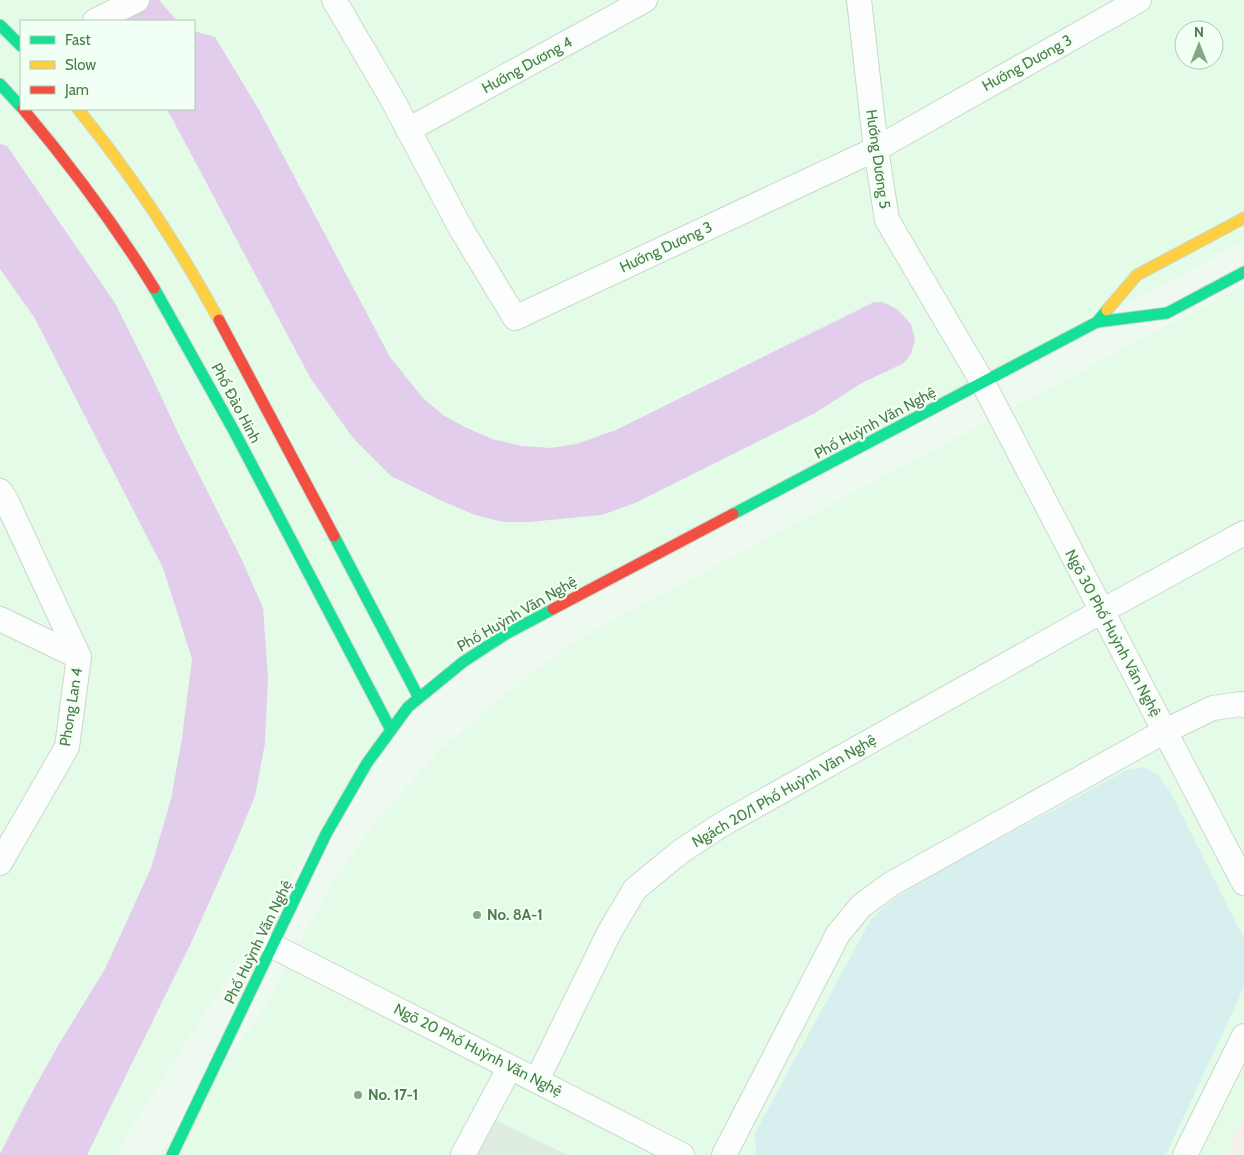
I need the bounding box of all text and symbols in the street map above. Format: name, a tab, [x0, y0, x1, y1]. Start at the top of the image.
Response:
legend	[20, 20, 195, 110]
north arrow	[1174, 20, 1224, 70]
text: N	[1194, 23, 1204, 41]
text: Fast	[65, 31, 90, 49]
street label: Hướng Dương 3	[979, 31, 1075, 95]
street label: Hướng Dương 4	[479, 33, 576, 97]
text: Slow	[65, 56, 96, 74]
text: Jam	[64, 81, 89, 99]
street label: Hướng Dương 5	[862, 108, 894, 210]
street label: Hướng Dương 3	[617, 218, 715, 276]
street label: Phố Đào Hinh	[207, 360, 265, 446]
street label: Phố Huỳnh Văn Nghệ	[811, 383, 939, 463]
street label: Ngõ 30 Phố Huỳnh Văn Nghệ	[1061, 546, 1165, 720]
street label: Phố Huỳnh Văn Nghệ	[454, 572, 580, 656]
street label: Phong Lan 4	[56, 666, 86, 748]
street label: Ngách 20/1 Phố Huỳnh Văn Nghệ	[689, 731, 880, 851]
street label: Phố Huỳnh Văn Nghệ	[220, 877, 296, 1007]
place label: No. 8A-1	[487, 906, 543, 924]
marker: No. 8A-1	[471, 909, 483, 921]
street label: Ngõ 20 Phố Huỳnh Văn Nghệ	[391, 1000, 565, 1100]
place label: No. 17-1	[368, 1086, 418, 1104]
marker: No. 17-1	[352, 1089, 364, 1101]

